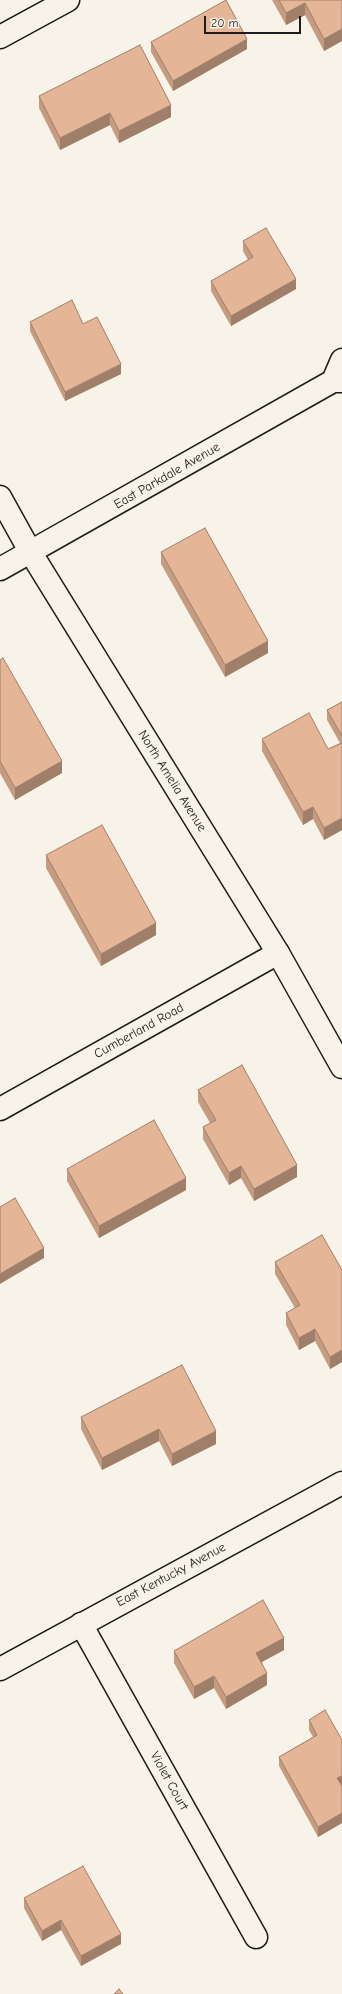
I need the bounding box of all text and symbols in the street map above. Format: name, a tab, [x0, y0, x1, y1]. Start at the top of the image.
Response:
scale bar	[206, 8, 303, 34]
text: 20 m	[211, 16, 239, 30]
street label: East Parkdale Avenue	[111, 439, 223, 513]
street label: North Amelia Avenue	[134, 727, 210, 835]
street label: Cumberland Road	[91, 1000, 187, 1062]
street label: East Kentucky Avenue	[114, 1540, 228, 1610]
street label: Violet Court	[147, 1749, 191, 1813]

